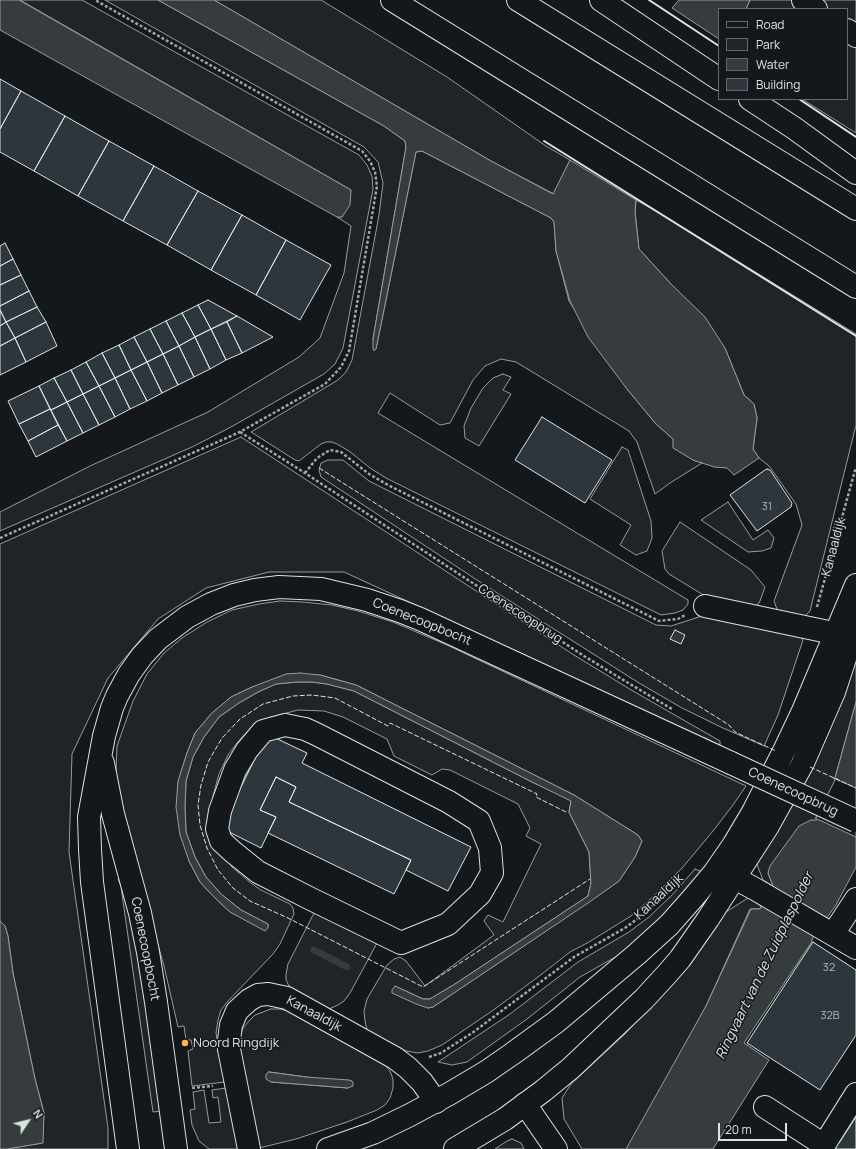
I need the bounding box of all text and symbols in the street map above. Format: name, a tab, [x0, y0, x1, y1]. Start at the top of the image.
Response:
legend	[718, 8, 848, 100]
text: Road	[756, 16, 784, 33]
text: Park	[756, 36, 780, 53]
text: Water	[756, 56, 789, 73]
text: Building	[756, 76, 800, 93]
house number: 31	[762, 500, 772, 514]
street label: Kanaaldijk	[819, 516, 849, 578]
street label: Coenecoopbrug	[475, 581, 565, 647]
street label: Coenecoopbocht	[370, 595, 474, 649]
street label: Coenecoopbrug	[745, 764, 841, 820]
water label: Ringvaart van de Zuidplaspolder	[712, 870, 818, 1062]
street label: Kanaaldijk	[632, 871, 686, 923]
street label: Coenecoopbocht	[127, 896, 163, 1002]
house number: 32	[823, 961, 835, 975]
street label: Kanaaldijk	[284, 993, 344, 1035]
house number: 32B	[820, 1009, 840, 1023]
place label: Noord Ringdijk	[193, 1035, 279, 1051]
marker: Noord Ringdijk	[180, 1038, 190, 1048]
north arrow	[8, 1101, 48, 1141]
text: N	[30, 1106, 47, 1121]
scale bar	[720, 1115, 789, 1141]
text: 20 m	[725, 1121, 752, 1138]

